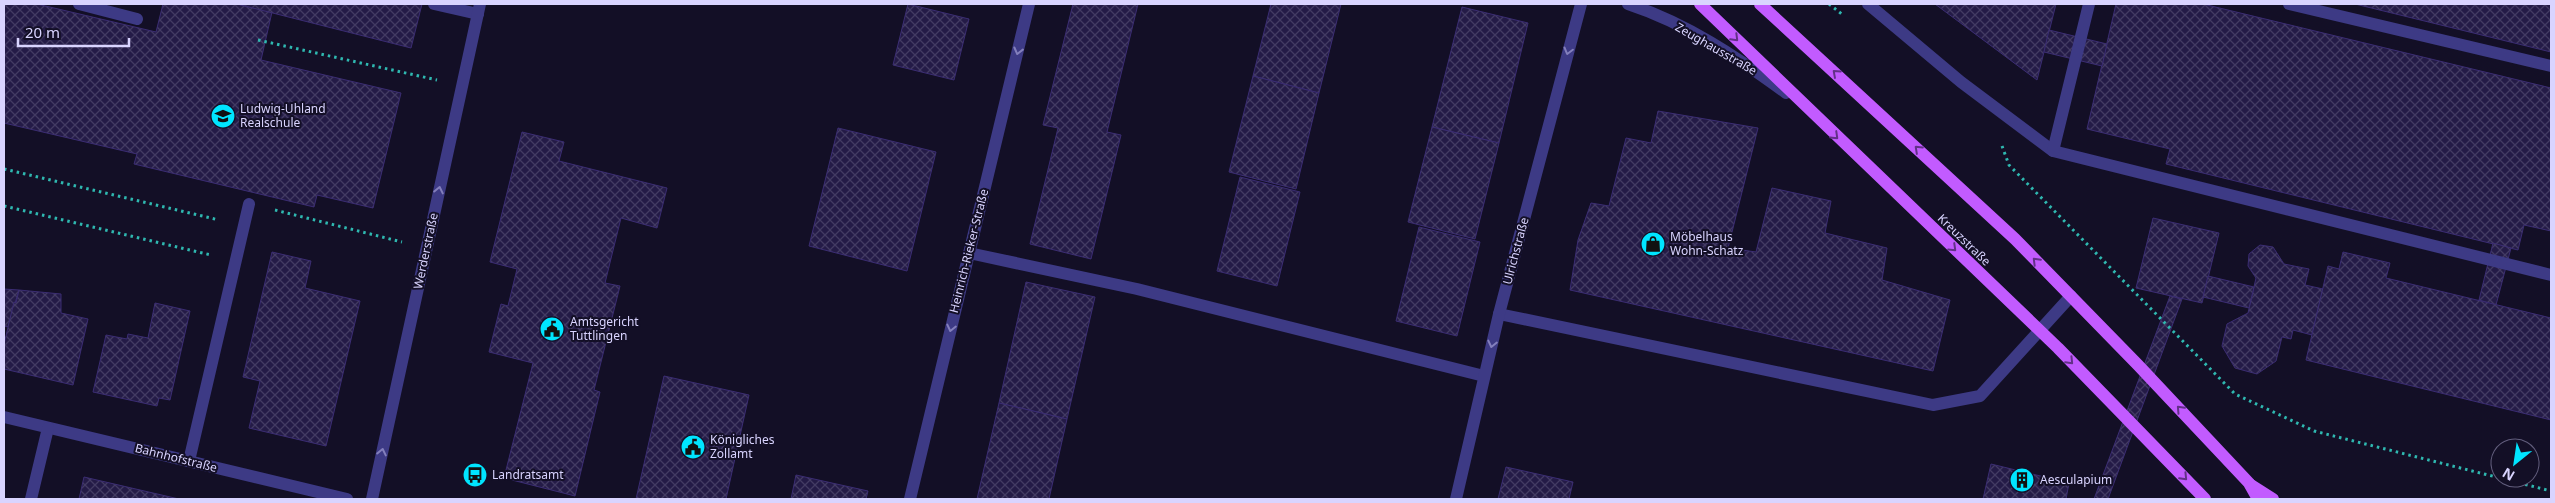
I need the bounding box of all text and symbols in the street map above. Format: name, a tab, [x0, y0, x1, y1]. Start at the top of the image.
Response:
scale bar	[18, 15, 129, 47]
street label: Zeughausstraße	[1672, 18, 1760, 79]
text: 20 m	[25, 22, 60, 42]
one-way arrow	[1729, 32, 1738, 41]
one-way arrow	[1563, 46, 1574, 55]
one-way arrow	[1013, 47, 1023, 55]
one-way arrow	[1832, 70, 1841, 79]
place label: Ludwig-Uhland Realschule	[240, 100, 326, 131]
school or university icon: Ludwig-Uhland Realschule	[210, 103, 236, 129]
one-way arrow	[1830, 130, 1839, 139]
one-way arrow	[1915, 146, 1924, 155]
one-way arrow	[433, 186, 444, 195]
street label: Heinrich-Rieker-Straße	[945, 187, 992, 315]
street label: Kreuzstraße	[1934, 210, 1995, 269]
street label: Werderstraße	[409, 211, 442, 291]
street label: Ulrichstraße	[1498, 215, 1533, 286]
place label: Möbelhaus Wohn-Schatz	[1670, 228, 1744, 259]
shop icon: Möbelhaus Wohn-Schatz	[1640, 231, 1666, 257]
one-way arrow	[1947, 242, 1956, 251]
one-way arrow	[2033, 258, 2042, 267]
place label: Amtsgericht Tuttlingen	[570, 313, 639, 344]
public building icon: Amtsgericht Tuttlingen	[539, 316, 565, 342]
one-way arrow	[946, 324, 957, 333]
one-way arrow	[1487, 339, 1498, 348]
one-way arrow	[2064, 355, 2073, 364]
one-way arrow	[2177, 406, 2186, 415]
place label: Königliches Zollamt	[710, 431, 775, 462]
public building icon: Königliches Zollamt	[680, 434, 706, 460]
north arrow	[2490, 438, 2540, 488]
street label: Bahnhofstraße	[133, 439, 219, 476]
one-way arrow	[376, 447, 387, 456]
bus stop icon: Landratsamt	[462, 462, 488, 488]
text: N	[2499, 464, 2518, 486]
place label: Landratsamt	[492, 466, 564, 483]
building icon: Aesculapium	[2009, 467, 2035, 493]
place label: Aesculapium	[2040, 471, 2112, 488]
one-way arrow	[2178, 471, 2187, 480]

